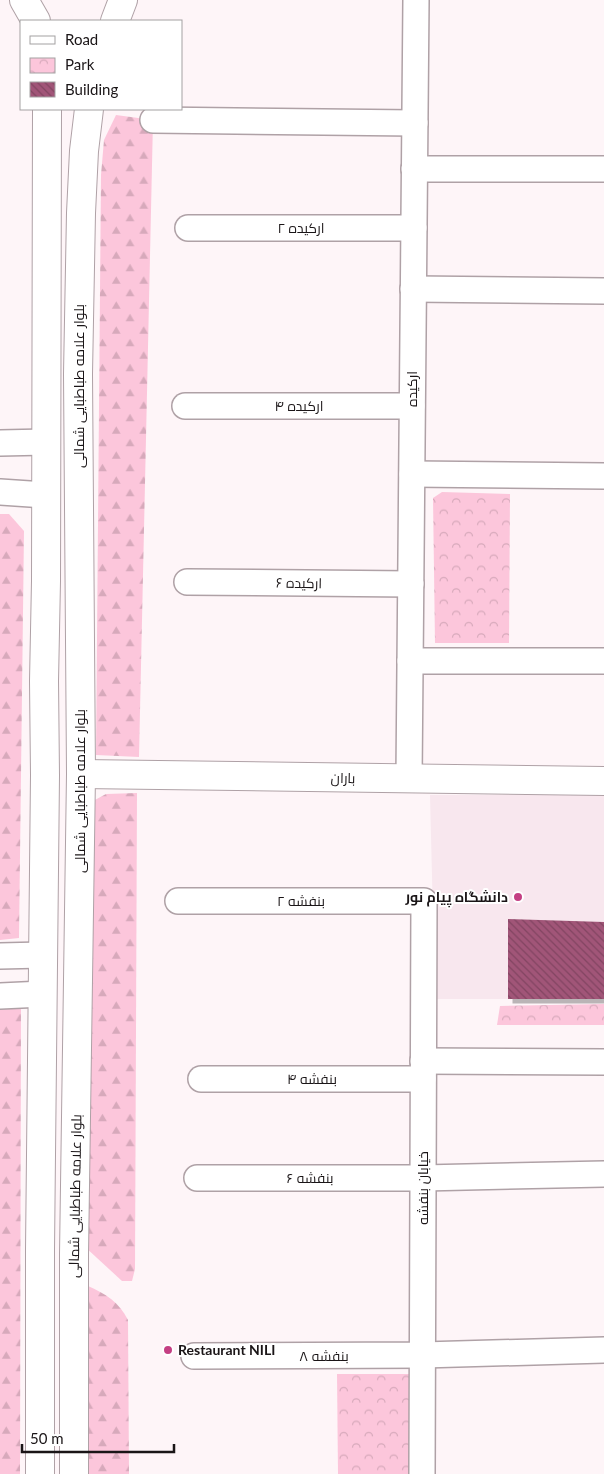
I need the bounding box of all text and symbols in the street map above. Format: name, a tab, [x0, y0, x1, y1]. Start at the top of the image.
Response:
legend	[20, 20, 182, 110]
text: Road	[65, 30, 98, 48]
text: Park	[65, 55, 95, 73]
text: Building	[65, 80, 118, 98]
street label: ارکیده ۲	[278, 219, 324, 236]
street label: بلوار علامه طباطبایی شمالی	[70, 304, 87, 468]
street label: ارکیده	[403, 371, 420, 407]
street label: ارکیده ۴	[275, 397, 323, 414]
street label: ارکیده ۶	[276, 574, 322, 591]
street label: بلوار علامه طباطبایی شمالی	[71, 709, 88, 873]
street label: باران	[331, 769, 355, 786]
place label: دانشگاه پیام نور	[405, 888, 508, 908]
marker: دانشگاه پیام نور	[512, 891, 524, 903]
street label: بنفشه ۲	[277, 892, 325, 909]
street label: بنفشه ۴	[287, 1070, 337, 1087]
street label: بلوار علامه طباطبایی شمالی	[65, 1114, 84, 1278]
street label: خیابان بنفشه	[414, 1151, 431, 1225]
street label: بنفشه ۶	[286, 1169, 334, 1186]
place label: Restaurant NILI	[178, 1341, 275, 1358]
marker: Restaurant NILI	[162, 1344, 174, 1356]
street label: بنفشه ۸	[299, 1347, 349, 1364]
scale bar	[22, 1422, 175, 1454]
text: 50 m	[30, 1429, 64, 1447]

